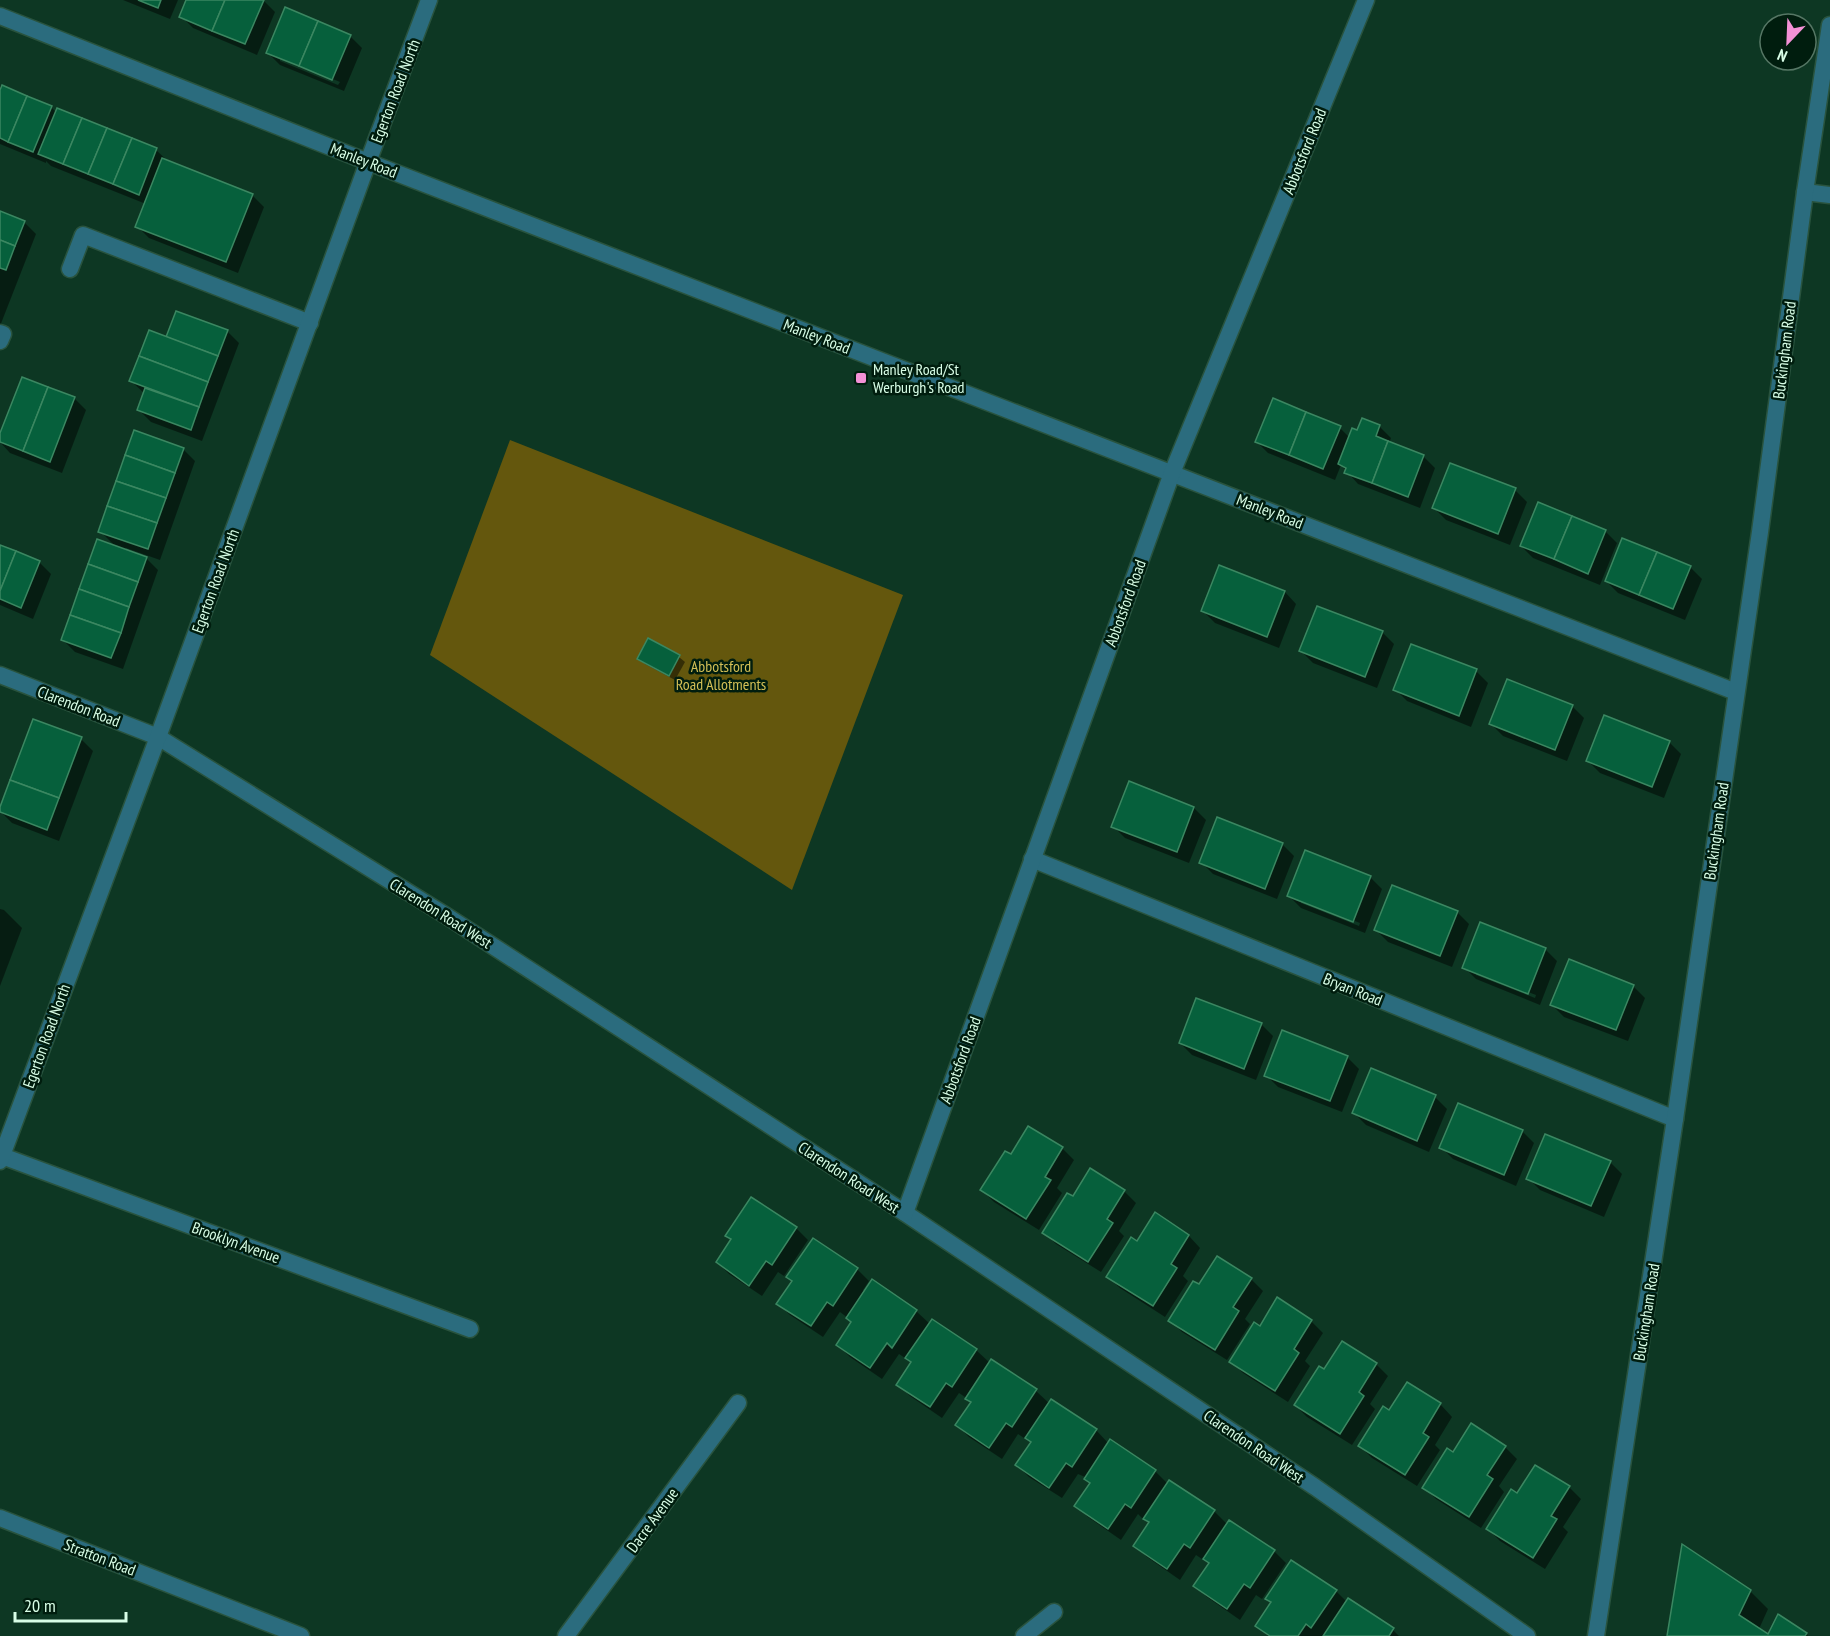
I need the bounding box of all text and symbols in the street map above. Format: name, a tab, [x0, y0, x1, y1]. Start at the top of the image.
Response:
north arrow	[1758, 12, 1818, 72]
street label: Egerton Road North	[366, 36, 424, 146]
text: N	[1774, 45, 1790, 67]
street label: Abbotsford Road	[1278, 105, 1330, 197]
street label: Manley Road	[328, 138, 400, 182]
street label: Buckingham Road	[1768, 300, 1800, 400]
street label: Manley Road	[781, 314, 853, 358]
place label: Manley Road/St Werburgh's Road	[873, 359, 965, 397]
marker: Manley Road/St Werburgh's Road	[854, 371, 868, 385]
street label: Manley Road	[1234, 489, 1306, 533]
street label: Egerton Road North	[187, 526, 243, 636]
street label: Abbotsford Road	[1100, 557, 1150, 649]
park label: Abbotsford Road Allotments	[676, 656, 766, 694]
street label: Clarendon Road	[35, 681, 123, 731]
street label: Buckingham Road	[1699, 781, 1733, 881]
street label: Clarendon Road West	[386, 874, 496, 953]
street label: Bryan Road	[1320, 968, 1386, 1010]
street label: Egerton Road North	[18, 981, 74, 1091]
street label: Abbotsford Road	[935, 1014, 985, 1106]
street label: Clarendon Road West	[795, 1137, 904, 1218]
street label: Brooklyn Avenue	[189, 1217, 283, 1267]
street label: Buckingham Road	[1628, 1262, 1664, 1362]
street label: Clarendon Road West	[1200, 1405, 1308, 1487]
street label: Dacre Avenue	[622, 1484, 682, 1556]
street label: Stratton Road	[61, 1534, 139, 1580]
scale bar	[15, 1585, 126, 1623]
text: 20 m	[24, 1594, 56, 1617]

